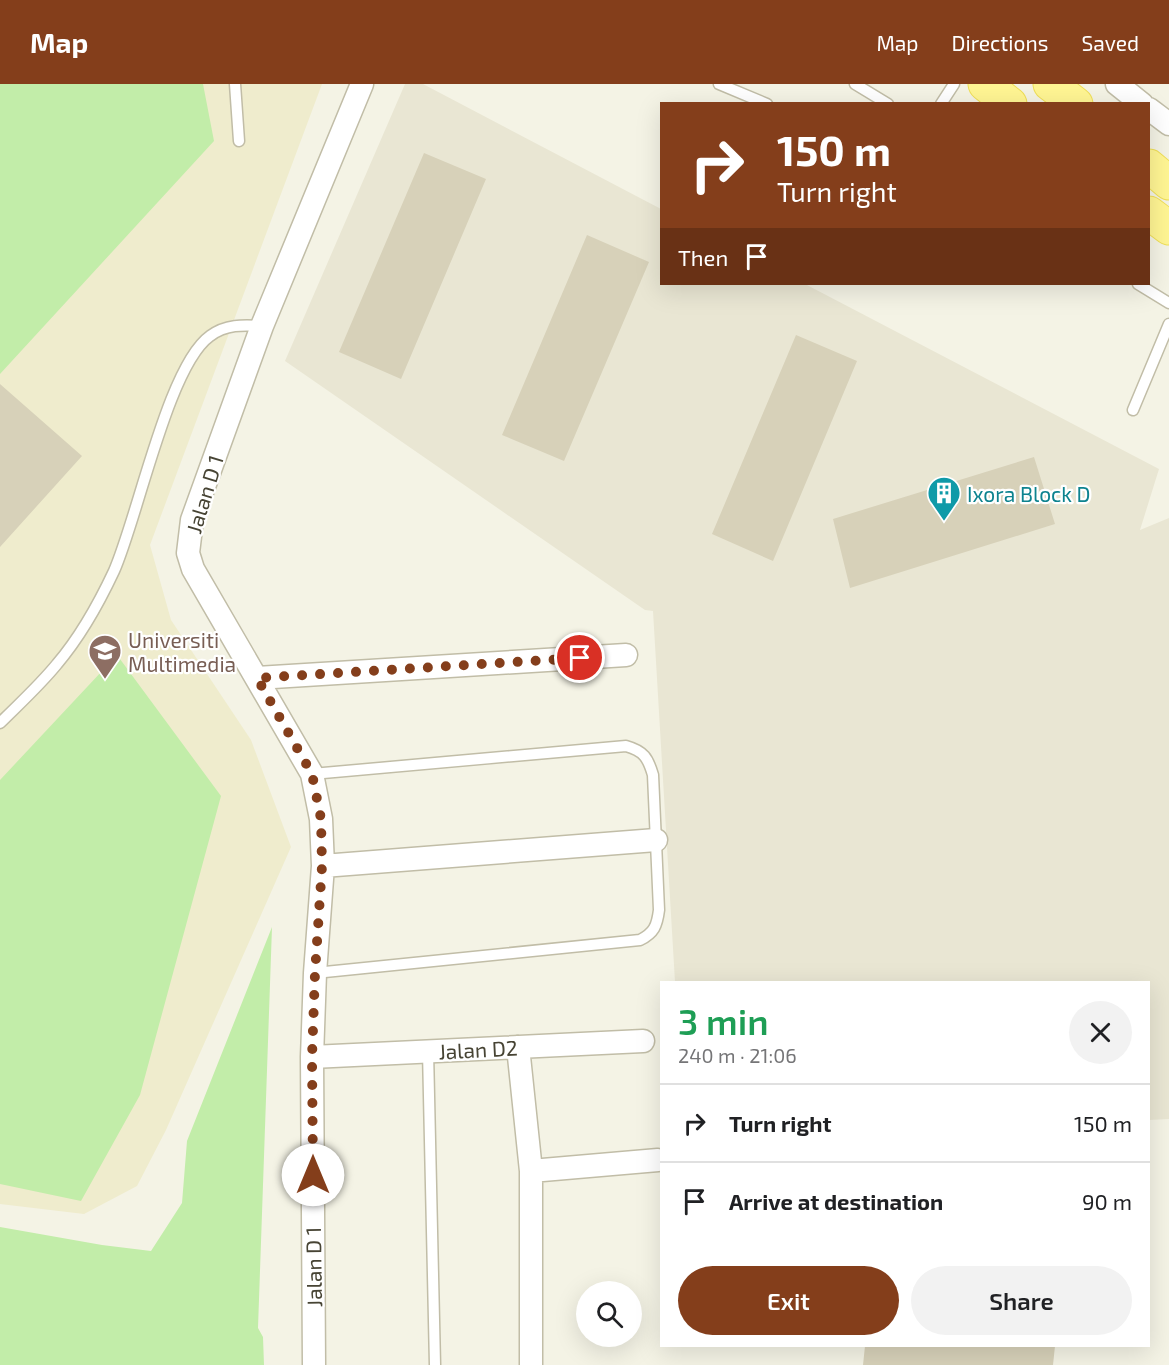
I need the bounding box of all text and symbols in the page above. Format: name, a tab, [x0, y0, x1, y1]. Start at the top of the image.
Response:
text: Map	[30, 25, 88, 59]
text: Map	[876, 30, 919, 55]
text: Directions	[952, 30, 1048, 55]
text: Saved	[1081, 30, 1139, 55]
text: 150 m	[777, 124, 891, 174]
icon: right	[678, 126, 756, 204]
text: Turn right	[777, 175, 897, 207]
icon: arrive	[740, 240, 773, 273]
text: Then	[678, 244, 728, 270]
street label: Jalan D 1	[180, 452, 228, 536]
building icon: Ixora Block D	[926, 475, 962, 522]
place label: Ixora Block D	[967, 481, 1090, 506]
place label: Universiti Multimedia	[128, 627, 236, 676]
pin	[554, 632, 605, 683]
school or university icon: Universiti Multimedia	[87, 633, 123, 680]
icon: arrive	[563, 641, 596, 674]
text: 3 min	[678, 999, 769, 1042]
button: close	[1069, 1001, 1132, 1064]
street label: Jalan D2	[438, 1034, 518, 1064]
text: 240 m · 21:06	[678, 1043, 797, 1067]
icon: right	[678, 1107, 711, 1140]
text: Turn right	[729, 1110, 831, 1136]
text: 150 m	[1074, 1110, 1132, 1136]
position arrow	[281, 1143, 345, 1207]
icon: arrive	[678, 1185, 711, 1218]
text: Arrive at destination	[729, 1188, 943, 1214]
text: 90 m	[1082, 1188, 1132, 1214]
street label: Jalan D 1	[300, 1227, 326, 1307]
button: Exit	[678, 1266, 899, 1335]
button: Share	[911, 1266, 1132, 1335]
map controls	[576, 1281, 642, 1347]
button: search	[576, 1281, 642, 1347]

